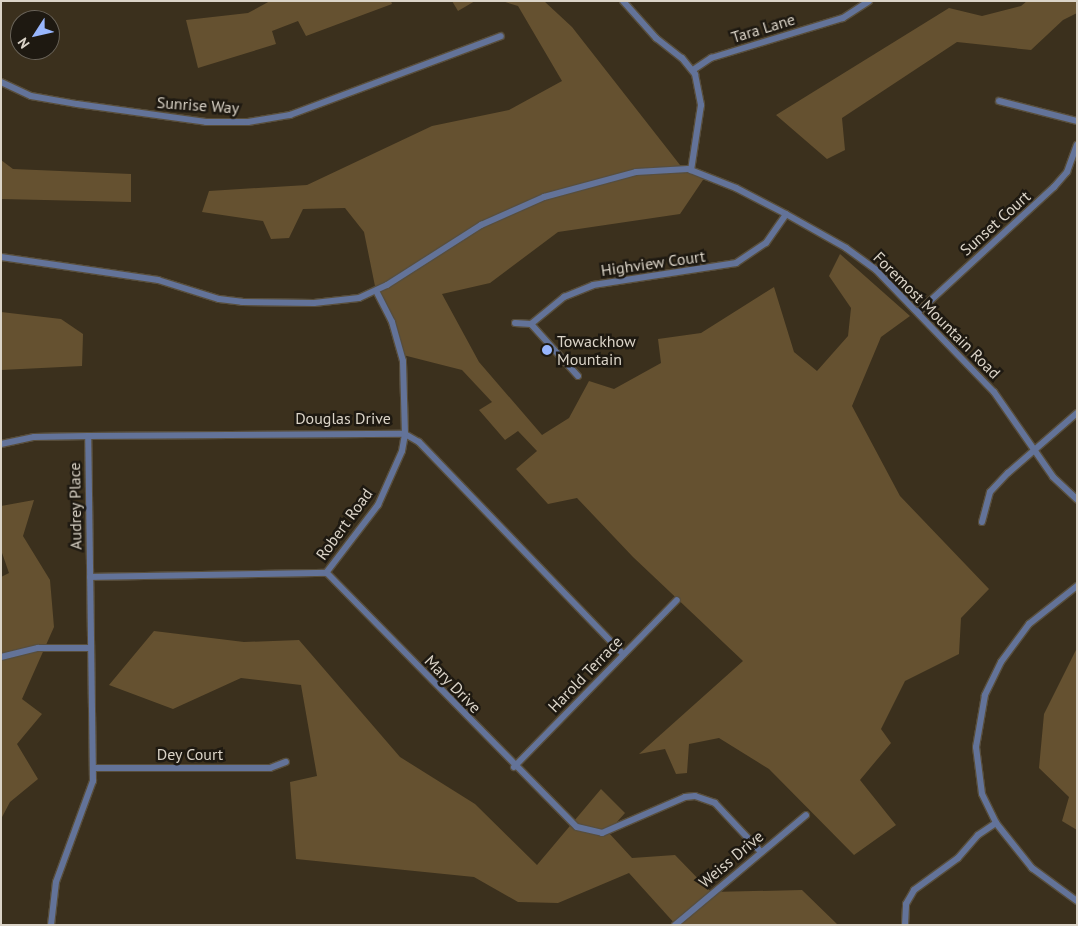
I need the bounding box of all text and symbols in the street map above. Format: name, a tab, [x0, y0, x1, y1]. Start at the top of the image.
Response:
street label: Tara Lane	[729, 9, 797, 47]
north arrow	[10, 10, 60, 60]
text: N	[14, 34, 34, 52]
street label: Sunrise Way	[156, 93, 240, 117]
street label: Sunset Court	[956, 187, 1034, 259]
street label: Highview Court	[599, 246, 707, 280]
street label: Foremost Mountain Road	[870, 248, 1004, 382]
place label: Towackhow Mountain	[557, 331, 636, 369]
marker: Towackhow Mountain	[541, 344, 553, 356]
street label: Douglas Drive	[295, 408, 391, 428]
street label: Audrey Place	[65, 462, 85, 550]
street label: Robert Road	[312, 485, 376, 563]
street label: Harold Terrace	[544, 632, 626, 716]
street label: Mary Drive	[421, 651, 485, 717]
street label: Dey Court	[156, 744, 224, 764]
street label: Weiss Drive	[695, 826, 767, 892]

